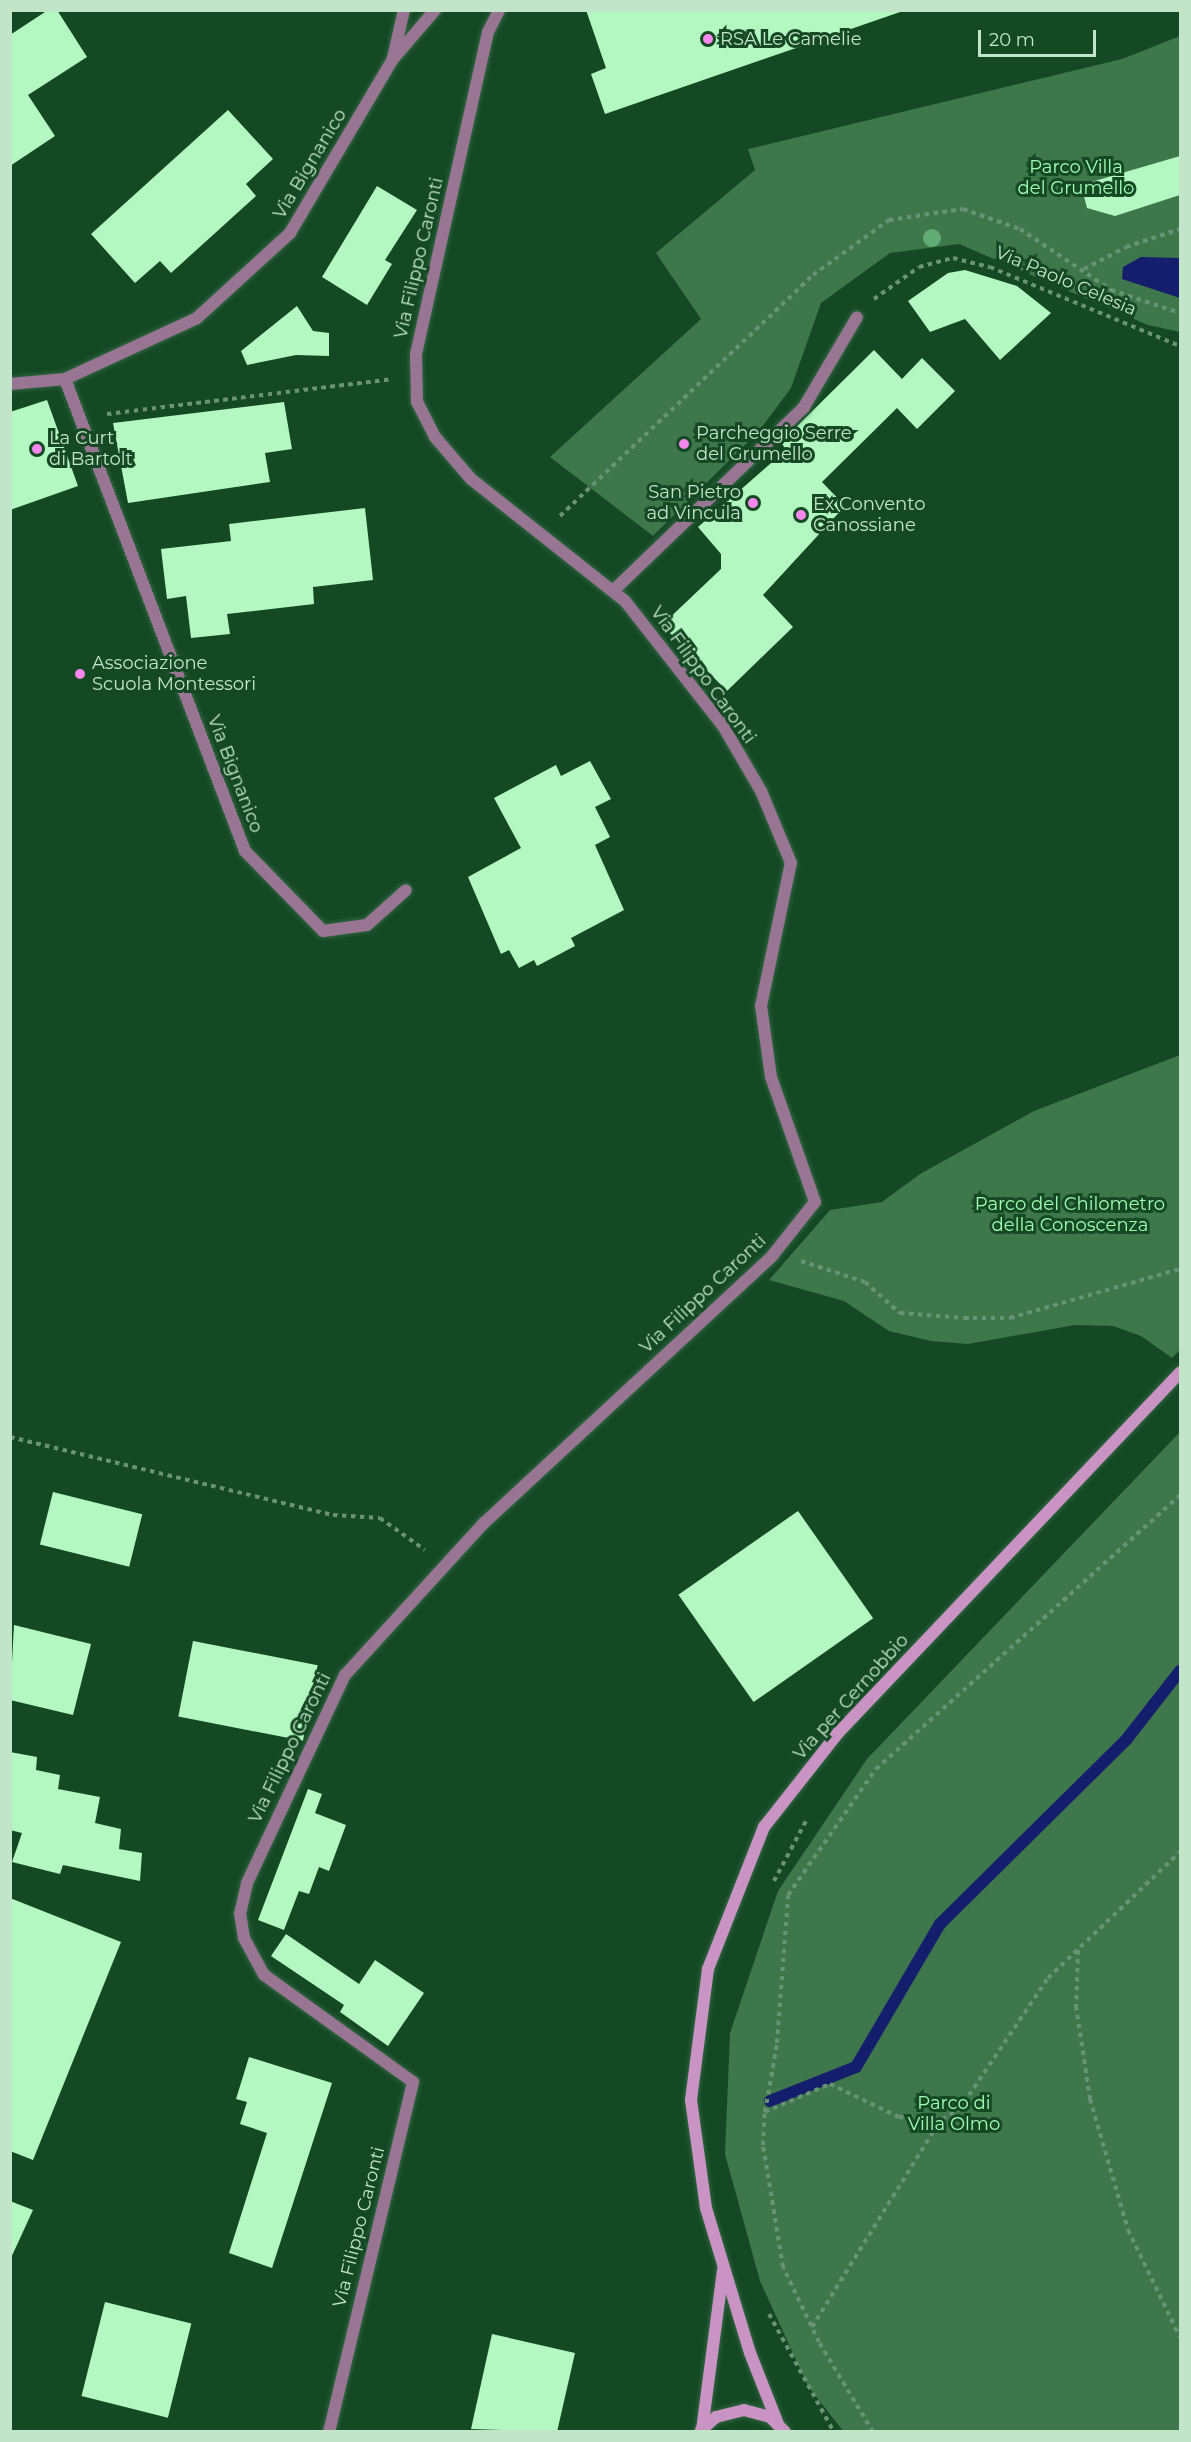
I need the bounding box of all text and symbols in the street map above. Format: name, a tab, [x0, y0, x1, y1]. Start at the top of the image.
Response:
scale bar	[981, 18, 1100, 56]
place label: RSA Le Camelie	[720, 28, 862, 50]
text: 20 m	[989, 29, 1035, 51]
marker: RSA Le Camelie	[701, 32, 715, 46]
street label: Via Bignanico	[269, 105, 351, 223]
park label: Parco Villa del Grumello	[1018, 157, 1134, 200]
street label: Via Filippo Caronti	[390, 175, 448, 341]
street label: Via Paolo Celesia	[992, 242, 1140, 320]
place label: Parcheggio Serre del Grumello	[696, 423, 852, 466]
place label: La Curt di Bartolt	[49, 428, 133, 470]
marker: Parcheggio Serre del Grumello	[677, 437, 691, 451]
marker: La Curt di Bartolt	[30, 442, 44, 456]
place label: San Pietro ad Vincula	[647, 482, 741, 524]
place label: Ex Convento Canossiane	[813, 494, 926, 536]
marker: San Pietro ad Vincula	[746, 496, 760, 510]
marker: Ex Convento Canossiane	[794, 508, 808, 522]
street label: Via Filippo Caronti	[646, 602, 760, 748]
place label: Associazione Scuola Montessori	[92, 653, 256, 696]
marker: Associazione Scuola Montessori	[73, 667, 87, 681]
street label: Via Bignanico	[203, 712, 267, 836]
park label: Parco del Chilometro della Conoscenza	[975, 1194, 1165, 1236]
street label: Via Filippo Caronti	[635, 1230, 771, 1358]
street label: Via per Cernobbio	[789, 1630, 913, 1764]
street label: Via Filippo Caronti	[244, 1669, 336, 1827]
park label: Parco di Villa Olmo	[908, 2093, 1000, 2136]
street label: Via Filippo Caronti	[329, 2145, 389, 2309]

